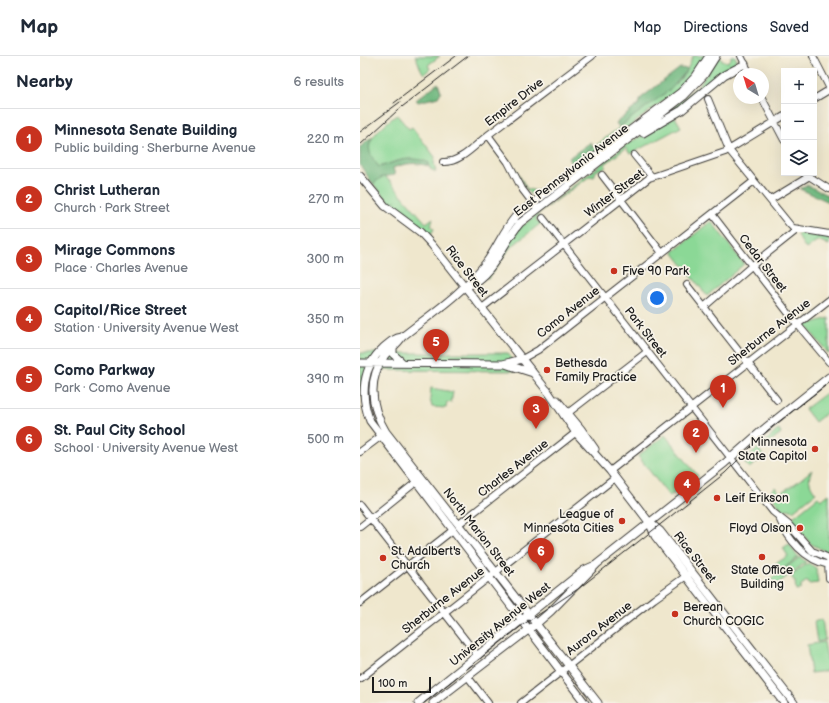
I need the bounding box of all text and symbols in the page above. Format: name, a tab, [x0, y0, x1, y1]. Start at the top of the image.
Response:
text: Map	[20, 16, 58, 39]
text: Map	[633, 19, 661, 36]
text: Directions	[683, 19, 748, 36]
text: Saved	[770, 19, 809, 36]
north arrow	[733, 68, 769, 104]
map controls	[781, 68, 817, 176]
button: +	[781, 68, 817, 104]
text: Nearby	[16, 72, 73, 92]
text: 6 results	[294, 74, 344, 90]
street label: Empire Drive	[482, 75, 547, 130]
button: −	[781, 104, 817, 140]
text: Minnesota Senate Building	[54, 121, 237, 140]
street label: East Pennsylvania Avenue	[511, 121, 632, 220]
text: 1	[26, 131, 32, 147]
text: 220 m	[307, 131, 344, 147]
text: Public building · Sherburne Avenue	[54, 140, 256, 156]
button: layers	[781, 140, 817, 176]
street label: Winter Street	[582, 166, 647, 221]
text: Christ Lutheran	[54, 181, 160, 200]
text: 2	[25, 191, 33, 207]
text: 270 m	[308, 191, 344, 207]
text: Church · Park Street	[54, 200, 170, 216]
street label: Cedar Street	[735, 231, 790, 296]
text: Mirage Commons	[54, 241, 175, 260]
street label: Rice Street	[442, 243, 491, 300]
text: 3	[25, 251, 33, 267]
text: 300 m	[306, 251, 344, 267]
text: Place · Charles Avenue	[54, 260, 188, 276]
place label: Five 90 Park	[622, 264, 689, 279]
marker: Five 90 Park	[609, 266, 619, 276]
street label: Como Avenue	[534, 283, 603, 342]
your location	[647, 288, 667, 308]
street label: Sherburne Avenue	[725, 296, 813, 369]
text: Capitol/Rice Street	[54, 301, 187, 320]
street label: Park Street	[621, 304, 670, 361]
text: 4	[25, 311, 33, 327]
text: 350 m	[307, 311, 344, 327]
text: Station · University Avenue West	[54, 320, 239, 336]
pin: 5	[423, 329, 449, 362]
place label: Bethesda Family Practice	[555, 356, 637, 385]
text: Como Parkway	[54, 361, 155, 380]
marker: Bethesda Family Practice	[542, 365, 552, 375]
text: 5	[25, 371, 33, 387]
text: 390 m	[307, 371, 344, 387]
pin: 1	[710, 375, 736, 408]
text: Park · Como Avenue	[54, 380, 170, 396]
pin: 3	[523, 396, 549, 429]
pin: 2	[683, 420, 709, 453]
text: St. Paul City School	[54, 421, 185, 440]
text: 6	[25, 431, 33, 447]
text: 500 m	[307, 431, 344, 447]
place label: Minnesota State Capitol	[738, 435, 807, 464]
street label: Charles Avenue	[475, 436, 552, 501]
text: School · University Avenue West	[54, 440, 238, 456]
marker: Minnesota State Capitol	[810, 444, 820, 454]
pin: 4	[674, 471, 700, 504]
street label: North Marion Street	[440, 485, 518, 580]
place label: Leif Erikson	[725, 491, 789, 506]
marker: Leif Erikson	[712, 493, 722, 503]
place label: League of Minnesota Cities	[523, 507, 614, 536]
marker: League of Minnesota Cities	[617, 516, 627, 526]
place label: Floyd Olson	[729, 521, 792, 536]
marker: Floyd Olson	[795, 523, 805, 533]
street label: Rice Street	[670, 529, 719, 586]
pin: 6	[528, 538, 554, 571]
place label: St. Adalbert's Church	[391, 544, 461, 573]
marker: State Office Building	[757, 552, 767, 562]
marker: St. Adalbert's Church	[378, 553, 388, 563]
place label: State Office Building	[731, 563, 793, 592]
street label: Sherburne Avenue	[399, 564, 487, 637]
street label: University Avenue West	[447, 579, 554, 670]
street label: Aurora Avenue	[563, 598, 635, 659]
place label: Berean Church COGIC	[683, 600, 764, 629]
marker: Berean Church COGIC	[670, 609, 680, 619]
scale bar	[372, 675, 431, 694]
text: 100 m	[378, 677, 407, 690]

